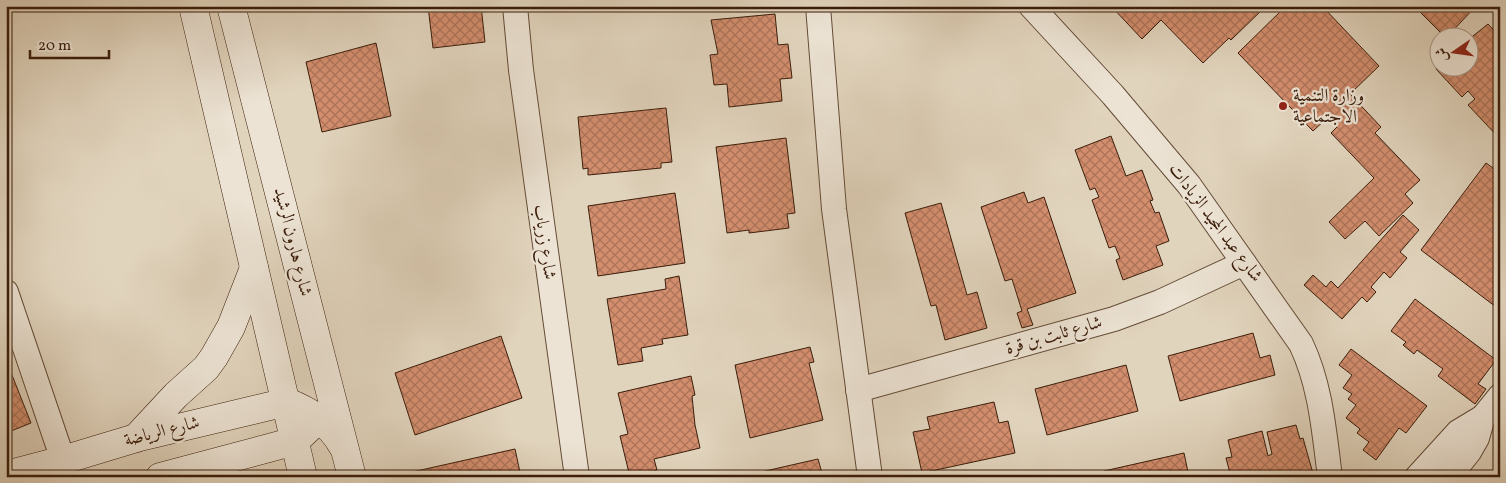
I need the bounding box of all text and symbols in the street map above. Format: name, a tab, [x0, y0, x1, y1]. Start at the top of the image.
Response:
scale bar	[30, 28, 109, 60]
north arrow	[1428, 28, 1478, 78]
text: 20 m	[38, 36, 71, 57]
text: ش	[1432, 46, 1454, 63]
place label: وزارة التنمية الاجتماعية	[1293, 84, 1364, 130]
marker: وزارة التنمية الاجتماعية	[1277, 100, 1289, 112]
street label: شارع عبد المجيد الزيادات	[1161, 158, 1268, 288]
street label: شارع هارون الرشيد	[265, 185, 318, 299]
street label: شارع زرياب	[525, 203, 562, 281]
street label: شارع ثابت بن قرة	[1003, 310, 1106, 363]
street label: شارع الرياضة	[122, 411, 203, 454]

